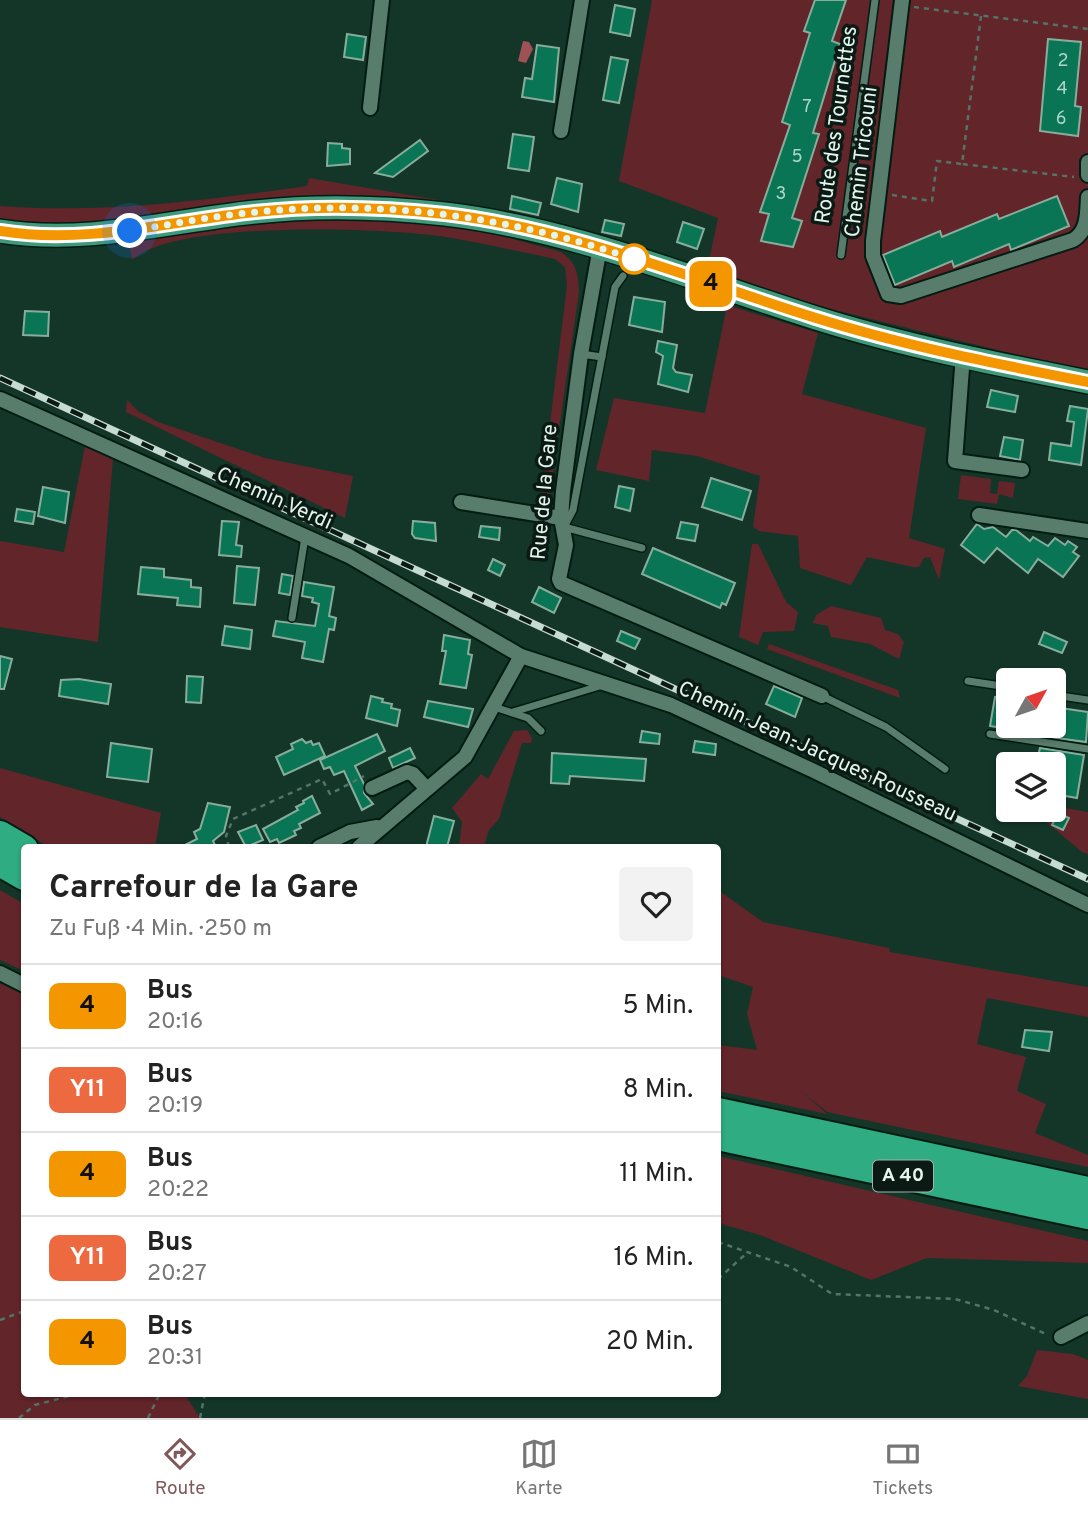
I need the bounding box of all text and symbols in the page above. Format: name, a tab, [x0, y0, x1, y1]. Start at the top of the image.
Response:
street label: Route des Tournettes	[810, 24, 864, 226]
house number: 2	[1057, 50, 1069, 73]
house number: 4	[1056, 78, 1068, 101]
street label: Chemin Tricouni	[839, 85, 885, 239]
house number: 7	[802, 96, 812, 119]
house number: 6	[1056, 108, 1066, 131]
house number: 5	[791, 146, 803, 169]
house number: 3	[776, 183, 786, 206]
your location	[112, 213, 147, 248]
unlabelled marker	[619, 244, 649, 274]
line badge: 4	[688, 261, 734, 307]
text: 4	[703, 269, 719, 299]
street label: Rue de la Gare	[526, 423, 564, 561]
street label: Chemin Verdi	[212, 461, 336, 537]
north arrow	[996, 668, 1066, 738]
map controls	[996, 668, 1066, 822]
street label: Chemin Jean-Jacques Rousseau	[673, 675, 961, 829]
button: layers	[996, 752, 1066, 822]
button: heart	[619, 867, 693, 941]
text: Carrefour de la Gare	[49, 868, 359, 910]
text: Zu Fuß · 4 Min. · 250 m	[49, 915, 272, 944]
text: Bus	[147, 975, 193, 1008]
text: 5 Min.	[623, 990, 693, 1023]
text: 4	[80, 991, 95, 1021]
text: 20:16	[147, 1008, 203, 1037]
text: Bus	[147, 1059, 193, 1092]
text: 8 Min.	[623, 1074, 693, 1107]
text: Y11	[70, 1075, 105, 1105]
text: 20:19	[147, 1092, 203, 1121]
text: Bus	[147, 1143, 193, 1176]
text: 11 Min.	[619, 1158, 693, 1191]
text: 4	[80, 1159, 95, 1189]
road number: A 40	[873, 1160, 933, 1192]
text: 20:22	[147, 1176, 209, 1205]
text: Bus	[147, 1227, 193, 1260]
text: 16 Min.	[613, 1242, 693, 1275]
text: Y11	[70, 1243, 105, 1273]
text: 20:27	[147, 1260, 207, 1289]
text: Bus	[147, 1311, 193, 1344]
text: 20 Min.	[606, 1326, 693, 1359]
text: 4	[80, 1327, 95, 1357]
text: 20:31	[147, 1344, 203, 1373]
tab: Route	[155, 1435, 206, 1501]
tab: Karte	[515, 1435, 563, 1501]
tab: Tickets	[872, 1435, 933, 1501]

